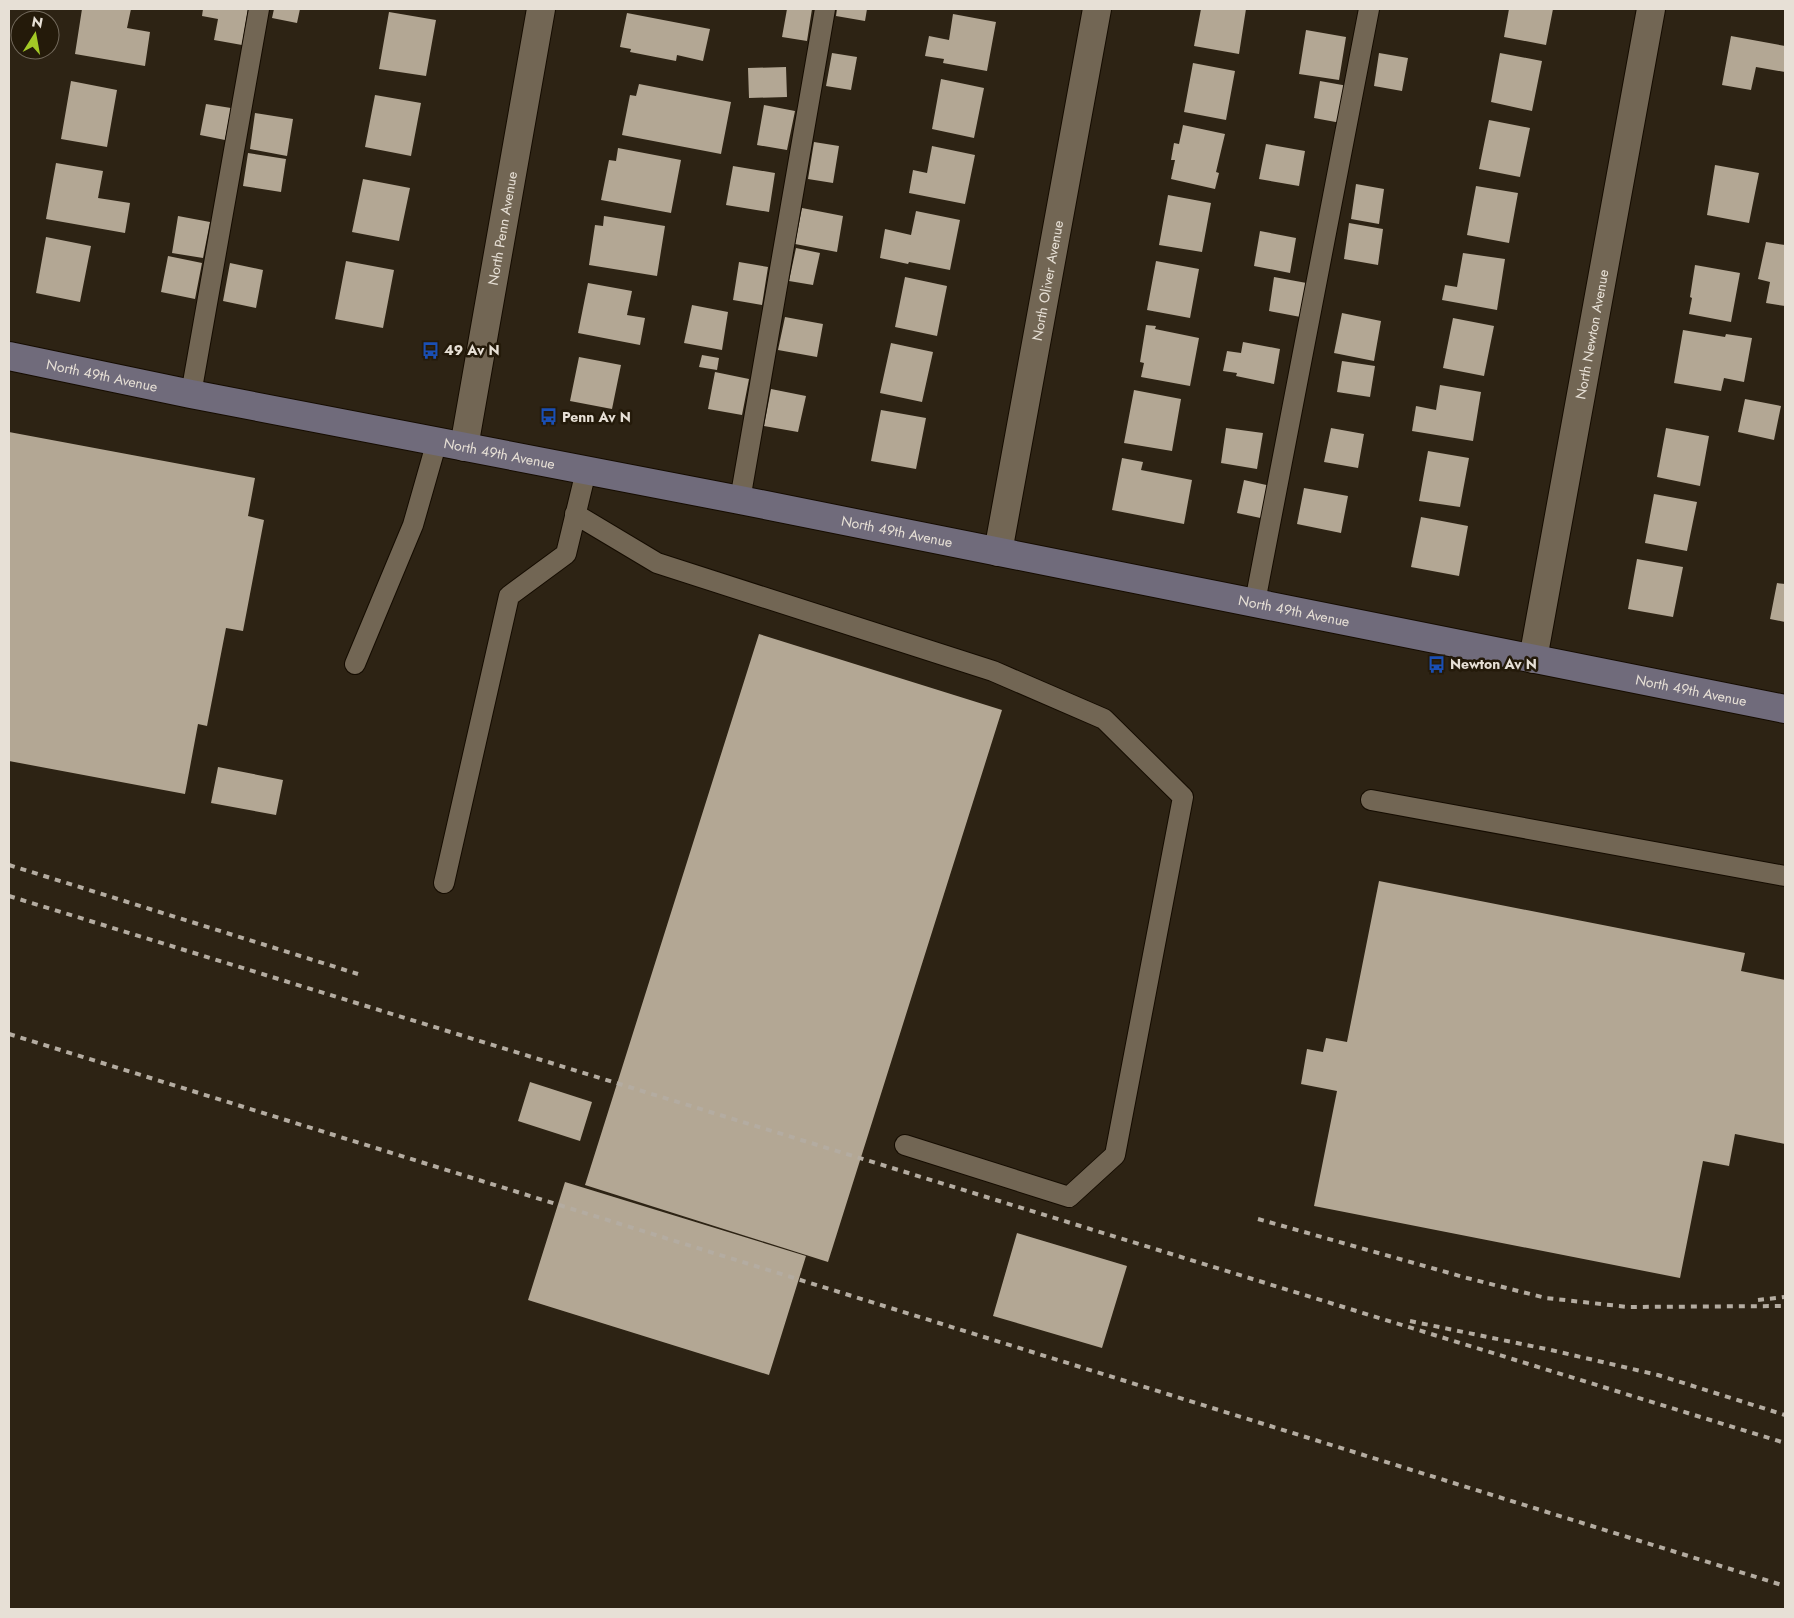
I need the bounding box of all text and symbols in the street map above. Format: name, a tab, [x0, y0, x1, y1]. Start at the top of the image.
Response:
north arrow	[10, 10, 60, 60]
text: N	[30, 11, 45, 33]
street label: North Penn Avenue	[483, 170, 522, 287]
street label: North Oliver Avenue	[1027, 219, 1068, 342]
street label: North Newton Avenue	[1570, 268, 1614, 401]
bus stop icon: 49 Av N	[420, 340, 440, 360]
place label: 49 Av N	[444, 340, 500, 360]
street label: North 49th Avenue	[45, 354, 159, 397]
bus stop icon: Penn Av N	[538, 407, 558, 427]
place label: Penn Av N	[562, 407, 631, 427]
street label: North 49th Avenue	[442, 433, 557, 474]
street label: North 49th Avenue	[839, 510, 954, 552]
street label: North 49th Avenue	[1237, 590, 1351, 632]
bus stop icon: Newton Av N	[1426, 654, 1446, 674]
place label: Newton Av N	[1450, 654, 1537, 674]
street label: North 49th Avenue	[1634, 669, 1749, 711]

